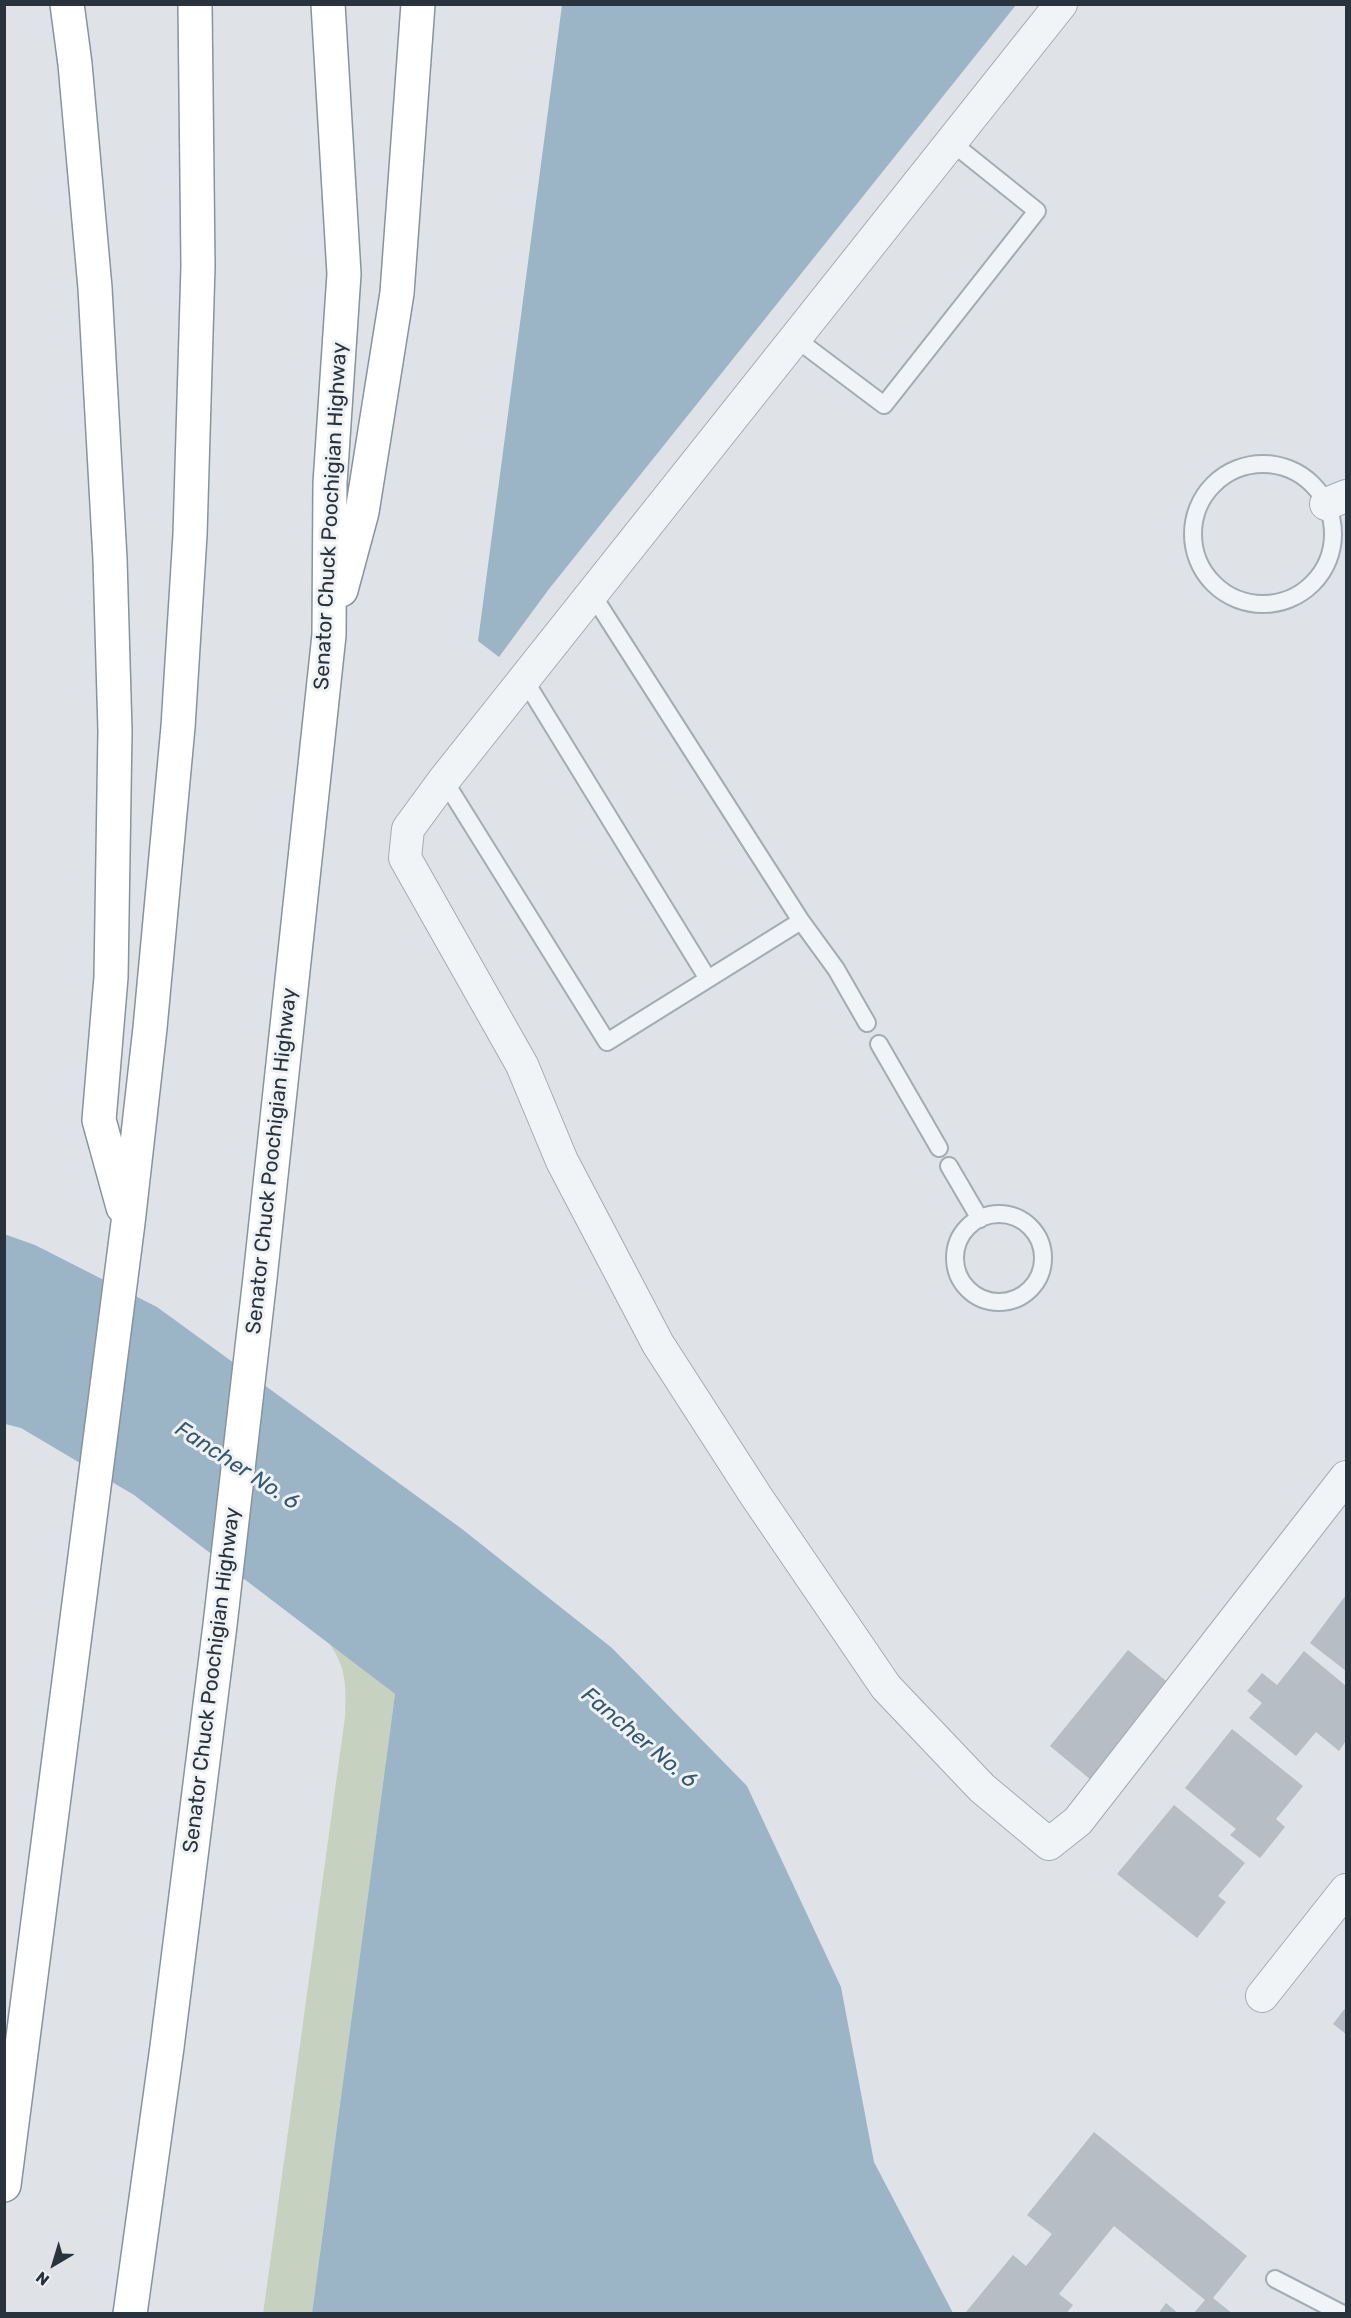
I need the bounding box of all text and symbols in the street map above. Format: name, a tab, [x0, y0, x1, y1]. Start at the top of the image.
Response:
street label: Senator Chuck Poochigian Highway	[309, 342, 353, 690]
street label: Senator Chuck Poochigian Highway	[241, 987, 303, 1335]
water label: Fancher No. 6	[170, 1416, 304, 1516]
street label: Senator Chuck Poochigian Highway	[178, 1506, 246, 1854]
water label: Fancher No. 6	[576, 1682, 702, 1794]
north arrow	[24, 2234, 84, 2294]
text: N	[32, 2268, 53, 2290]

